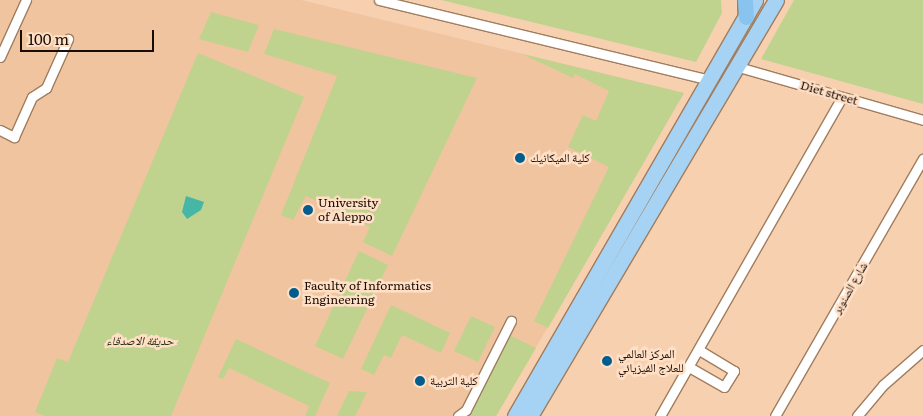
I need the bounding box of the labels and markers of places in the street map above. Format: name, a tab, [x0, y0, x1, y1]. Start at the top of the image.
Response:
place label: كلية الميكانيك	[530, 151, 590, 165]
marker: كلية الميكانيك	[514, 152, 526, 164]
place label: University of Aleppo	[318, 196, 378, 224]
marker: University of Aleppo	[302, 204, 314, 216]
place label: Faculty of Informatics Engineering	[304, 279, 431, 307]
marker: Faculty of Informatics Engineering	[288, 287, 300, 299]
place label: المركز العالمي للعلاج الفيزيائي	[618, 347, 684, 375]
marker: المركز العالمي للعلاج الفيزيائي	[600, 354, 614, 368]
place label: كلية التربية	[430, 374, 478, 388]
marker: كلية التربية	[414, 375, 426, 387]

